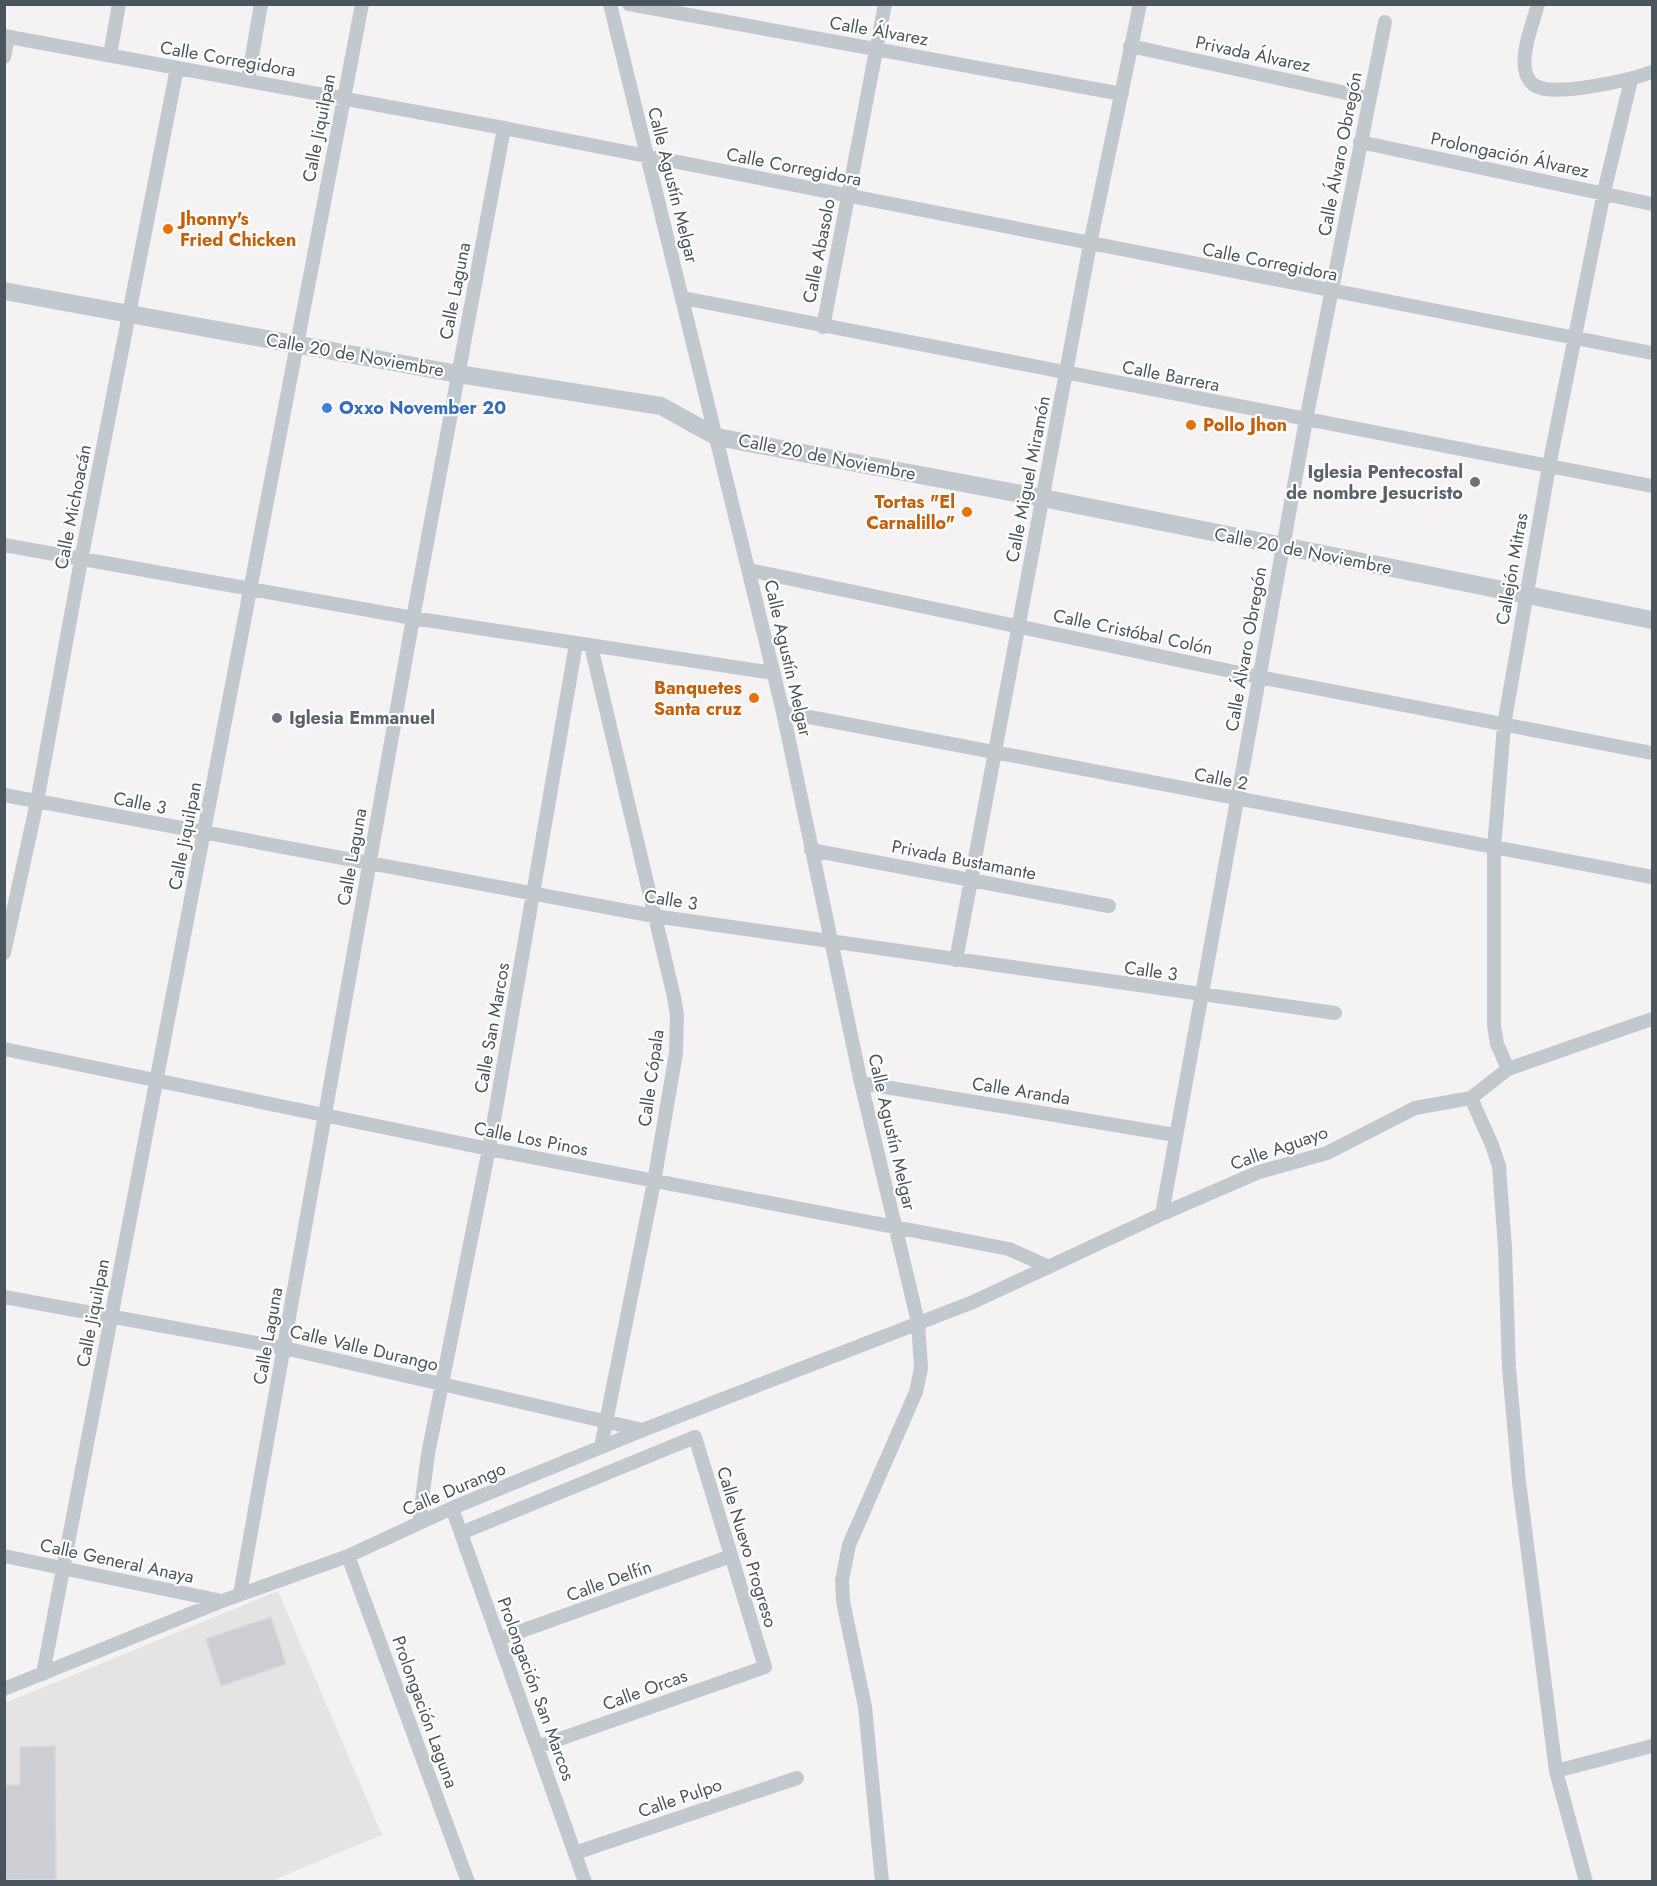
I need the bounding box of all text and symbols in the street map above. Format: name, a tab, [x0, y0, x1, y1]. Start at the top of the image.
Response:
street label: Calle Álvarez	[828, 10, 931, 53]
street label: Privada Álvarez	[1193, 29, 1314, 79]
street label: Calle Corregidora	[158, 34, 298, 84]
street label: Calle Álvaro Obregón	[1311, 70, 1369, 238]
street label: Calle Jiquilpan	[296, 72, 342, 184]
street label: Calle Agustín Melgar	[641, 104, 705, 266]
street label: Prolongación Álvarez	[1428, 126, 1592, 185]
street label: Calle Corregidora	[724, 141, 864, 193]
street label: Calle Abasolo	[796, 196, 842, 305]
place label: Jhonny's Fried Chicken	[177, 206, 296, 253]
marker: Jhonny's Fried Chicken	[161, 222, 175, 236]
street label: Calle Corregidora	[1200, 236, 1340, 288]
street label: Calle Laguna	[433, 240, 477, 342]
street label: Calle 20 de Noviembre	[264, 327, 446, 383]
street label: Calle Barrera	[1120, 354, 1222, 398]
street label: Calle Miguel Miramón	[999, 394, 1057, 564]
place label: Oxxo November 20	[339, 395, 506, 421]
marker: Oxxo November 20	[320, 401, 334, 415]
place label: Pollo Jhon	[1203, 412, 1287, 438]
marker: Pollo Jhon	[1184, 418, 1198, 432]
street label: Calle 20 de Noviembre	[736, 427, 918, 487]
street label: Calle Michoacán	[48, 442, 98, 572]
place label: Iglesia Pentecostal de nombre Jesucristo	[1286, 459, 1463, 506]
marker: Iglesia Pentecostal de nombre Jesucristo	[1468, 475, 1482, 489]
place label: Tortas "El Carnalillo"	[866, 489, 955, 536]
marker: Tortas "El Carnalillo"	[960, 505, 974, 519]
street label: Callejón Mitras	[1489, 511, 1535, 627]
street label: Calle 20 de Noviembre	[1212, 521, 1394, 581]
street label: Calle Álvaro Obregón	[1219, 565, 1273, 733]
street label: Calle Agustín Melgar	[757, 577, 819, 740]
street label: Calle Cristóbal Colón	[1051, 602, 1215, 662]
place label: Banquetes Santa cruz	[654, 675, 743, 722]
marker: Banquetes Santa cruz	[747, 691, 761, 705]
place label: Iglesia Emmanuel	[289, 705, 435, 731]
marker: Iglesia Emmanuel	[270, 711, 284, 725]
street label: Calle 2	[1192, 761, 1250, 797]
street label: Calle Jiquilpan	[162, 780, 208, 892]
street label: Calle 3	[111, 785, 169, 821]
street label: Calle Laguna	[331, 806, 373, 908]
street label: Privada Bustamante	[890, 833, 1038, 887]
street label: Calle 3	[642, 883, 700, 917]
street label: Calle 3	[1123, 954, 1180, 988]
street label: Calle San Marcos	[468, 961, 516, 1095]
street label: Calle Cópala	[631, 1028, 671, 1128]
street label: Calle Agustín Melgar	[861, 1051, 923, 1214]
street label: Calle Aranda	[970, 1070, 1072, 1112]
street label: Calle Los Pinos	[472, 1115, 590, 1163]
street label: Calle Aguayo	[1227, 1119, 1331, 1177]
street label: Calle Jiquilpan	[70, 1257, 116, 1369]
street label: Calle Laguna	[247, 1285, 289, 1387]
street label: Calle Valle Durango	[287, 1318, 441, 1378]
street label: Calle Durango	[398, 1455, 510, 1522]
street label: Calle Nuevo Progreso	[710, 1463, 784, 1631]
street label: Calle General Anaya	[38, 1532, 196, 1590]
street label: Calle Delfín	[563, 1554, 655, 1608]
street label: Prolongación San Marcos	[491, 1594, 581, 1784]
street label: Prolongación Laguna	[385, 1632, 465, 1792]
street label: Calle Orcas	[599, 1663, 691, 1717]
street label: Calle Pulpo	[635, 1771, 726, 1824]

